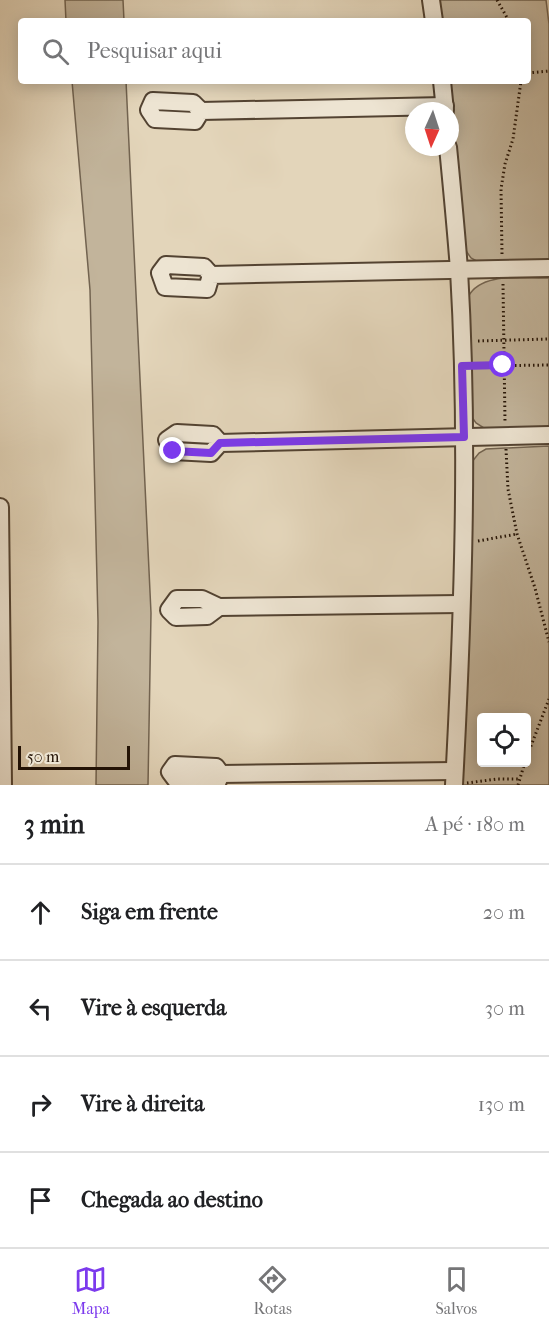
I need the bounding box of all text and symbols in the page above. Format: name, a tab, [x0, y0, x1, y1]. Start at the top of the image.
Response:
search box	[18, 18, 531, 84]
icon: search	[39, 35, 72, 68]
text: Pesquisar aqui	[87, 38, 222, 64]
north arrow	[405, 102, 459, 156]
route start	[489, 351, 515, 377]
route end	[159, 437, 185, 463]
map controls	[477, 713, 531, 767]
button: locate	[477, 713, 531, 767]
scale bar	[18, 743, 130, 770]
text: 50 m	[27, 747, 59, 766]
text: 3 min	[24, 809, 85, 840]
text: A pé · 180 m	[425, 813, 525, 836]
icon: ahead	[24, 896, 57, 929]
text: Siga em frente	[81, 899, 218, 925]
text: 20 m	[483, 901, 525, 924]
icon: left	[24, 992, 57, 1025]
text: Vire à esquerda	[81, 995, 226, 1021]
text: 30 m	[485, 997, 525, 1020]
icon: right	[24, 1088, 57, 1121]
text: Vire à direita	[81, 1091, 204, 1117]
text: 130 m	[478, 1093, 525, 1116]
icon: arrive	[24, 1184, 57, 1217]
text: Chegada ao destino	[81, 1187, 263, 1213]
tab: Mapa	[72, 1263, 110, 1318]
tab: Rotas	[254, 1263, 292, 1318]
tab: Salvos	[436, 1263, 477, 1318]

